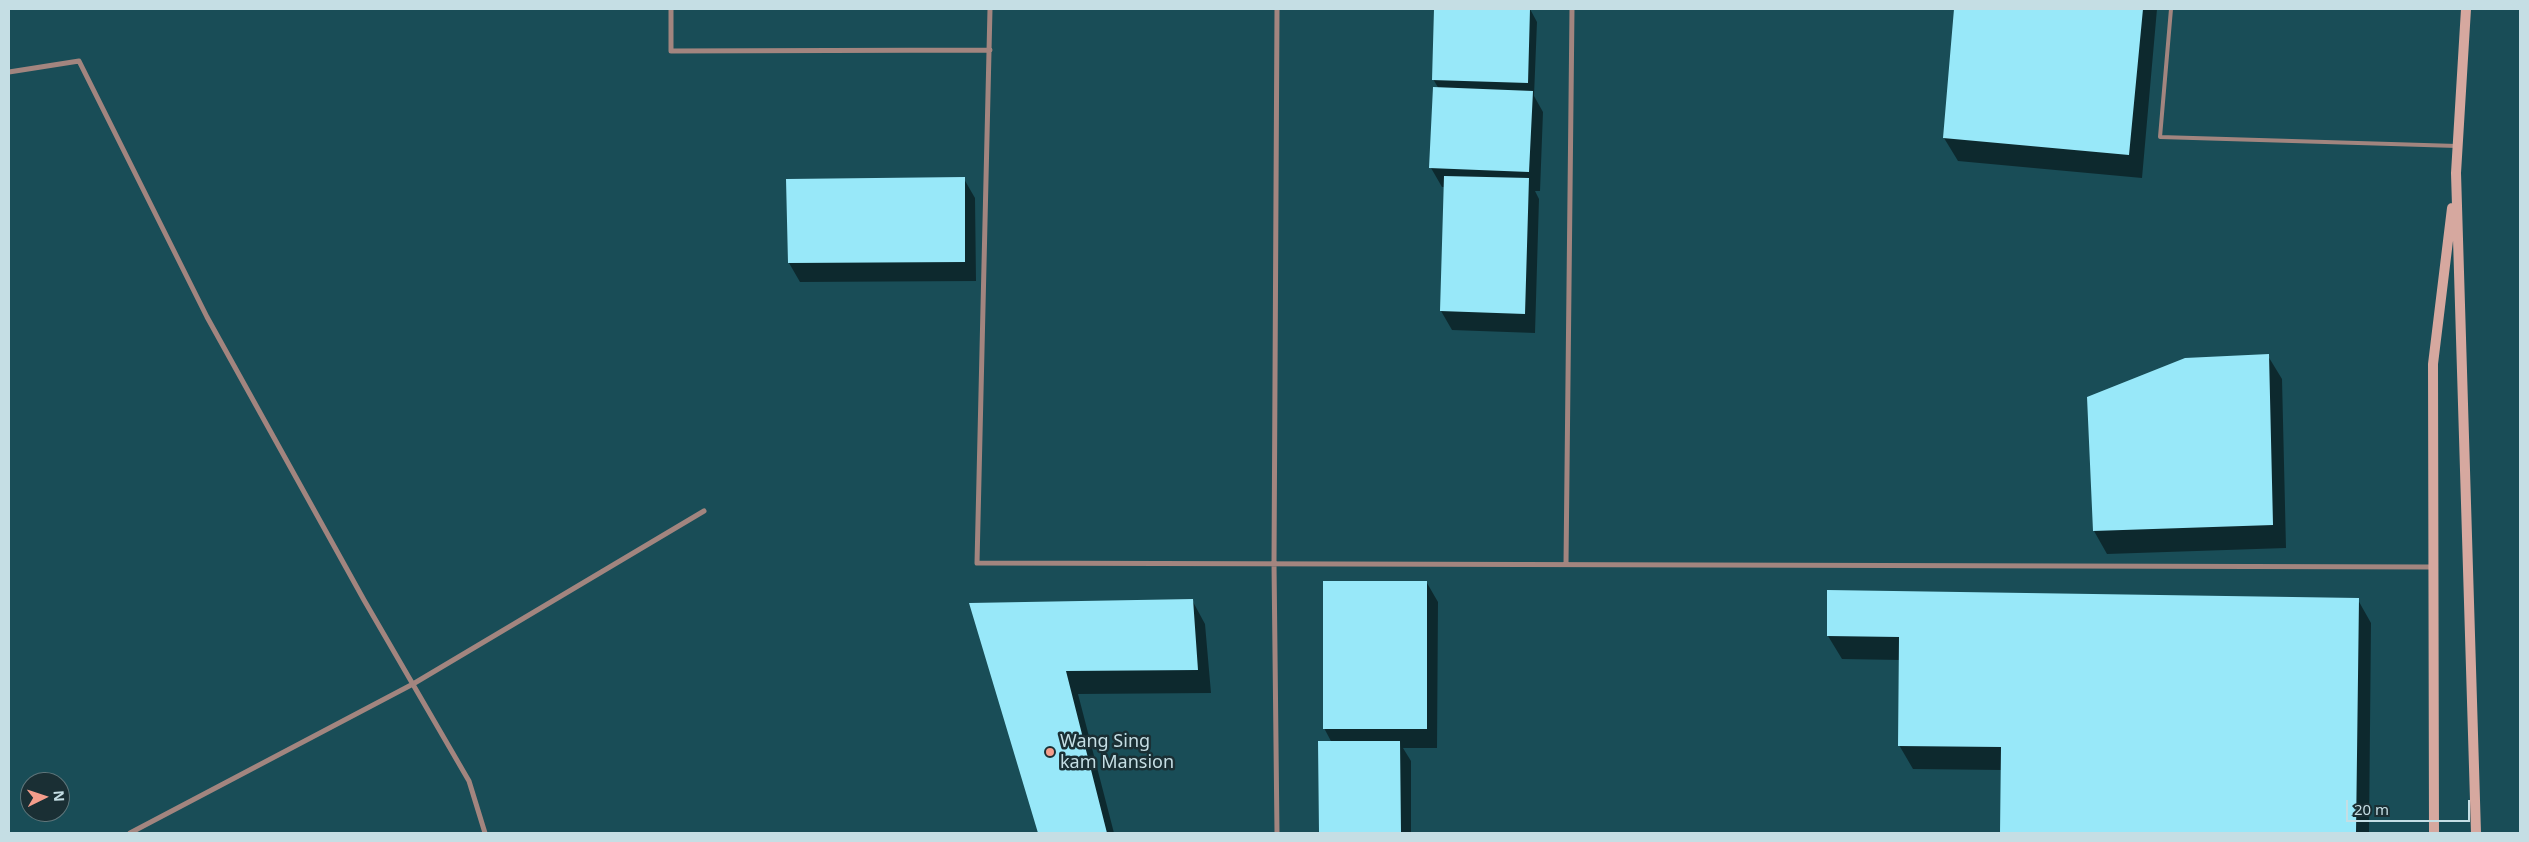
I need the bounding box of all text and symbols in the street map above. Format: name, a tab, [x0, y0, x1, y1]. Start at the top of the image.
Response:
place label: Wang Sing kam Mansion	[1060, 731, 1174, 774]
marker: Wang Sing kam Mansion	[1044, 746, 1056, 758]
north arrow	[20, 772, 70, 822]
text: N	[50, 790, 69, 802]
scale bar	[2349, 790, 2473, 822]
text: 20 m	[2354, 799, 2389, 819]

